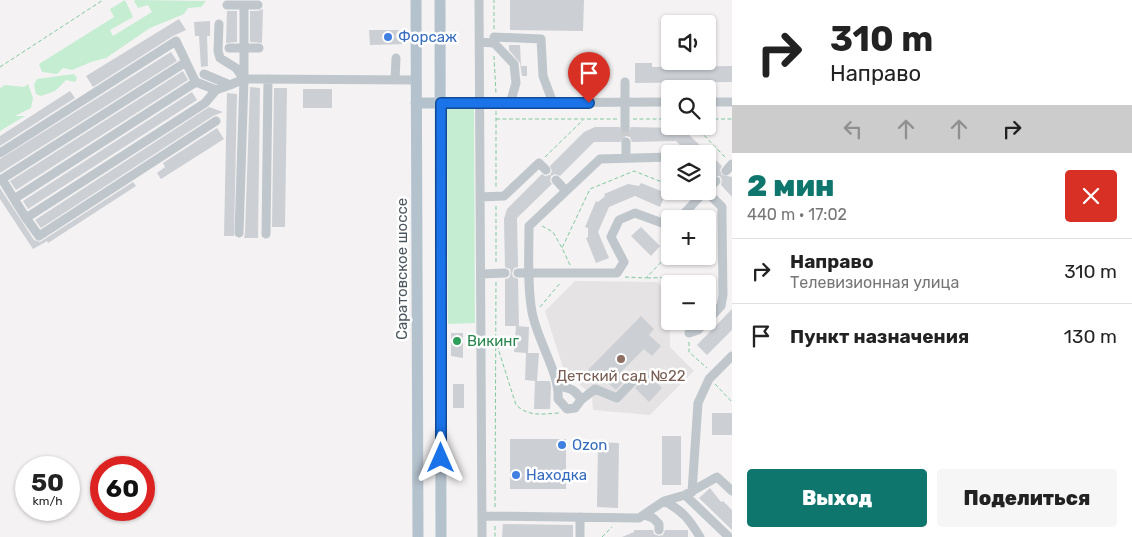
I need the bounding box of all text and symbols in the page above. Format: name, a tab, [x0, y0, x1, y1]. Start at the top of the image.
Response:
map controls	[661, 15, 716, 330]
button: sound	[661, 15, 716, 70]
text: 310 m	[830, 18, 933, 60]
icon: right	[747, 20, 812, 85]
place label: Форсаж	[398, 28, 457, 46]
marker: Форсаж	[382, 31, 394, 43]
pin	[568, 52, 610, 103]
icon: arrive	[575, 59, 603, 87]
text: Направо	[830, 60, 921, 87]
button: search	[661, 80, 716, 135]
icon: left	[839, 115, 867, 143]
icon: ahead	[892, 115, 920, 143]
icon: ahead	[945, 115, 973, 143]
icon: right	[998, 115, 1026, 143]
button: layers	[661, 145, 716, 200]
text: 2 мин	[747, 168, 835, 204]
button: close	[1065, 170, 1117, 222]
street label: Саратовское шоссе	[393, 198, 411, 340]
text: 440 m · 17:02	[747, 205, 847, 224]
button: +	[661, 210, 716, 265]
text: Направо	[790, 250, 874, 273]
icon: right	[747, 257, 775, 285]
text: 310 m	[1064, 260, 1117, 283]
text: Телевизионная улица	[790, 273, 959, 292]
button: −	[661, 275, 716, 330]
icon: arrive	[747, 322, 775, 350]
text: Пункт назначения	[790, 325, 969, 348]
text: 130 m	[1064, 325, 1117, 348]
place label: Викинг	[467, 332, 519, 350]
marker: Викинг	[451, 335, 463, 347]
marker: Детский сад №22	[615, 353, 627, 365]
place label: Детский сад №22	[556, 367, 686, 385]
position arrow	[414, 431, 466, 483]
place label: Ozon	[572, 436, 607, 454]
marker: Ozon	[556, 439, 568, 451]
speed limit sign: 60	[90, 456, 155, 521]
place label: Находка	[526, 466, 587, 484]
text: 50	[31, 468, 64, 497]
marker: Находка	[510, 469, 522, 481]
button: Выход	[747, 469, 927, 527]
button: Поделиться	[937, 469, 1117, 527]
text: km/h	[33, 494, 62, 508]

